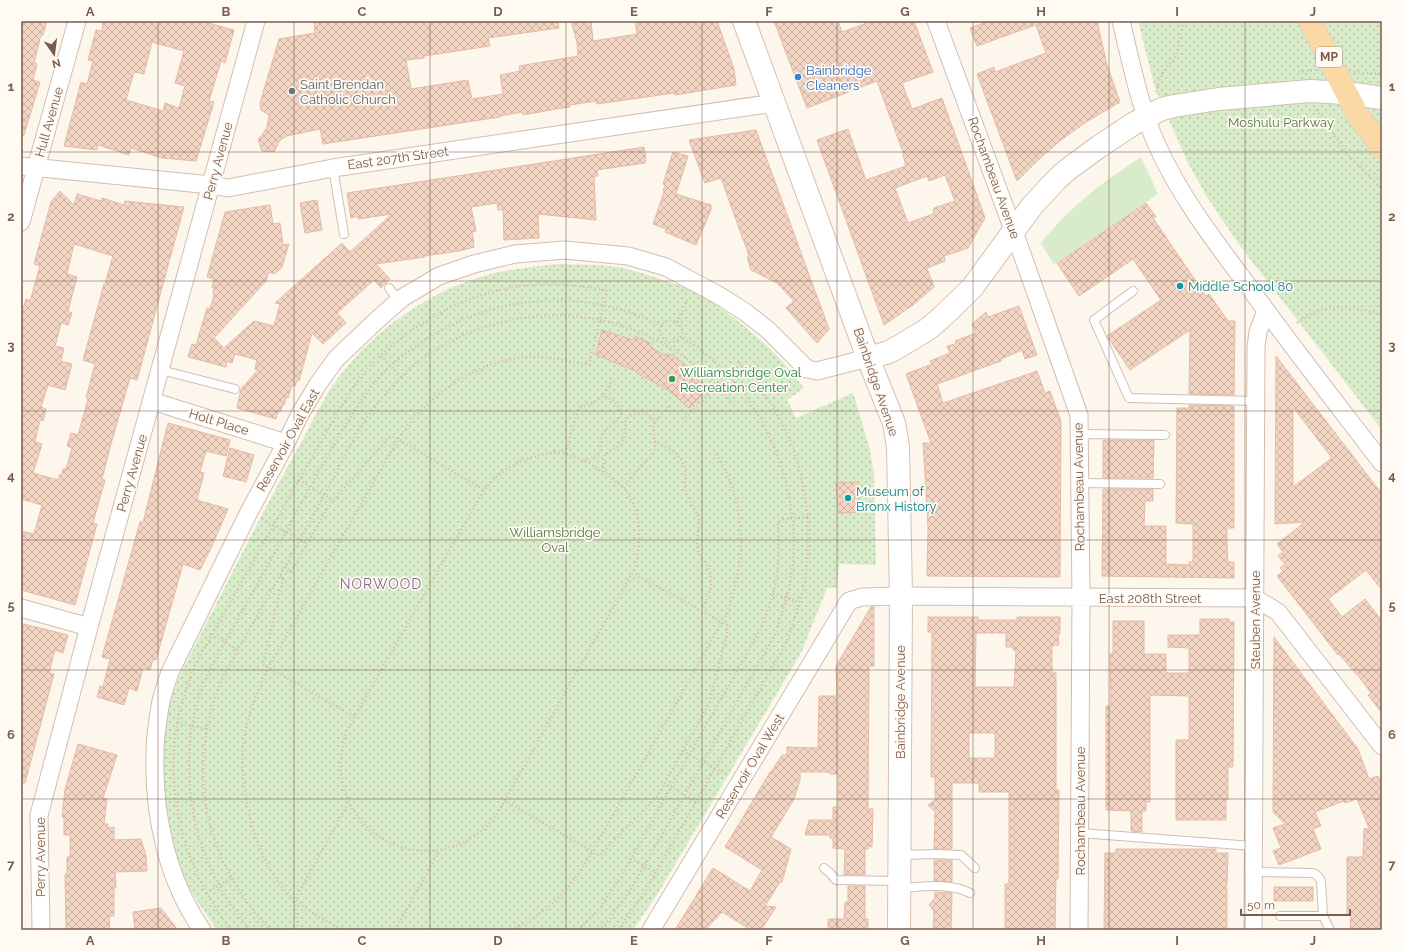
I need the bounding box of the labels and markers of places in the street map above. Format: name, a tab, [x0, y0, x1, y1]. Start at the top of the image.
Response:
place label: Bainbridge Cleaners	[806, 63, 872, 93]
marker: Bainbridge Cleaners	[793, 72, 803, 82]
place label: Saint Brendan Catholic Church	[300, 77, 396, 107]
marker: Saint Brendan Catholic Church	[287, 86, 297, 96]
place label: Middle School 80	[1188, 279, 1293, 294]
marker: Middle School 80	[1175, 281, 1185, 291]
place label: Williamsbridge Oval Recreation Center	[680, 365, 802, 395]
marker: Williamsbridge Oval Recreation Center	[667, 374, 677, 384]
place label: Museum of Bronx History	[856, 484, 937, 514]
marker: Museum of Bronx History	[843, 493, 853, 503]

